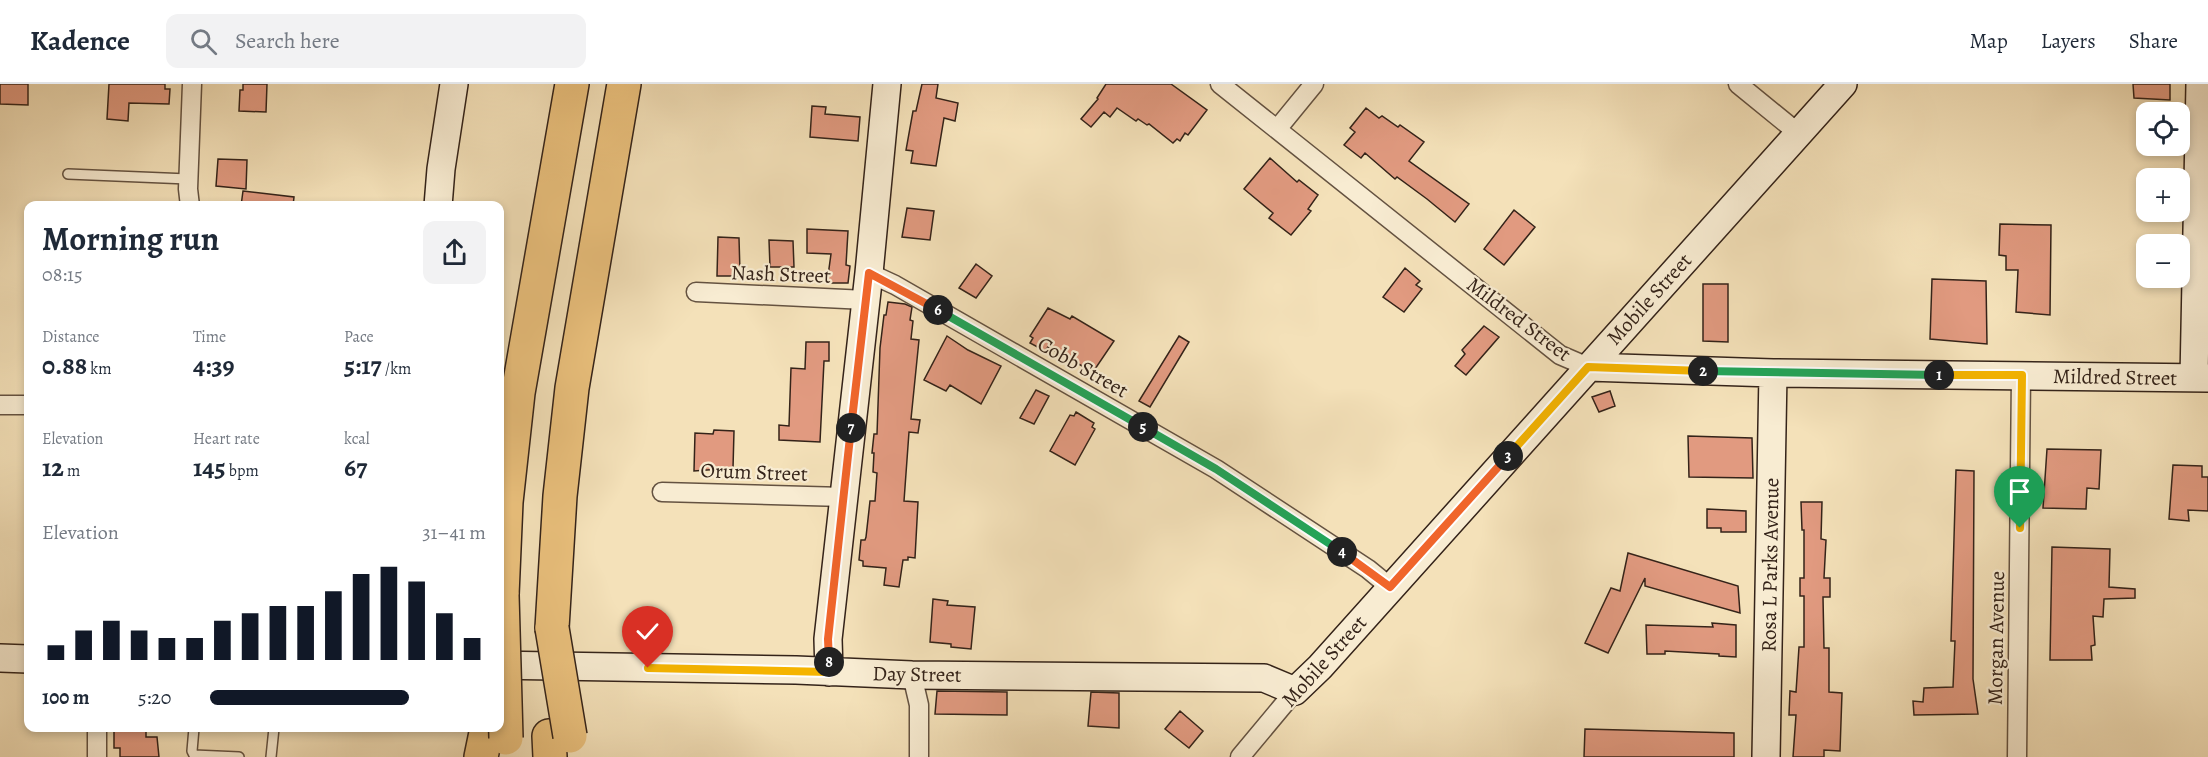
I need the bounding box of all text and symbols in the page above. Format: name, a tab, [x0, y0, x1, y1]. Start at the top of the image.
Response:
search box	[166, 14, 586, 68]
text: Kadence	[30, 22, 130, 60]
icon: search	[187, 25, 220, 58]
text: Search here	[235, 26, 340, 56]
text: Map	[1969, 27, 2008, 55]
text: Layers	[2041, 27, 2096, 55]
text: Share	[2129, 27, 2178, 55]
map controls	[2136, 102, 2190, 288]
button: locate	[2136, 102, 2190, 156]
button: +	[2136, 168, 2190, 222]
text: Morning run	[42, 216, 219, 261]
button: share	[423, 221, 486, 284]
button: −	[2136, 234, 2190, 288]
street label: Mobile Street	[1600, 247, 1698, 351]
street label: Nash Street	[731, 258, 831, 290]
text: 08:15	[42, 261, 83, 288]
street label: Mildred Street	[1461, 270, 1577, 368]
pin: 6	[923, 295, 953, 325]
text: 6	[934, 299, 942, 321]
text: Distance	[42, 326, 99, 348]
text: Time	[193, 326, 226, 348]
text: Pace	[344, 326, 374, 348]
street label: Cobb Street	[1033, 330, 1133, 404]
text: 0.88	[42, 348, 87, 383]
text: 4:39	[193, 348, 235, 383]
text: 5:17	[344, 348, 382, 383]
pin: 2	[1688, 356, 1718, 386]
text: km	[87, 358, 112, 380]
text: /km	[382, 358, 411, 380]
text: 2	[1699, 360, 1707, 382]
pin: 1	[1924, 360, 1954, 390]
street label: Mildred Street	[2053, 362, 2177, 392]
text: 1	[1936, 364, 1942, 386]
pin: 5	[1128, 412, 1158, 442]
pin: 7	[836, 413, 866, 443]
text: 5	[1140, 416, 1146, 438]
text: 7	[848, 417, 854, 439]
text: Elevation	[42, 428, 103, 450]
text: Heart rate	[193, 428, 260, 450]
text: kcal	[344, 428, 370, 450]
pin: 3	[1493, 441, 1523, 471]
text: 3	[1505, 445, 1511, 467]
text: 12	[42, 450, 64, 485]
text: 145	[193, 450, 226, 485]
text: 67	[344, 450, 367, 485]
street label: Orum Street	[700, 456, 808, 488]
text: m	[64, 460, 80, 482]
text: bpm	[226, 460, 259, 482]
pin	[1994, 466, 2045, 528]
icon: arrive	[2003, 475, 2036, 508]
street label: Rosa L Parks Avenue	[1754, 478, 1786, 652]
text: Elevation	[42, 519, 119, 546]
text: 31–41 m	[422, 519, 486, 546]
pin: 4	[1327, 537, 1357, 567]
text: 4	[1338, 541, 1346, 563]
street label: Morgan Avenue	[1981, 571, 2011, 705]
pin	[622, 606, 673, 668]
street label: Mobile Street	[1275, 609, 1373, 713]
icon: check	[631, 615, 664, 648]
pin: 8	[814, 647, 844, 677]
text: 8	[825, 651, 833, 673]
street label: Day Street	[872, 659, 962, 689]
text: 100 m	[42, 684, 90, 711]
text: 5:20	[138, 684, 172, 711]

